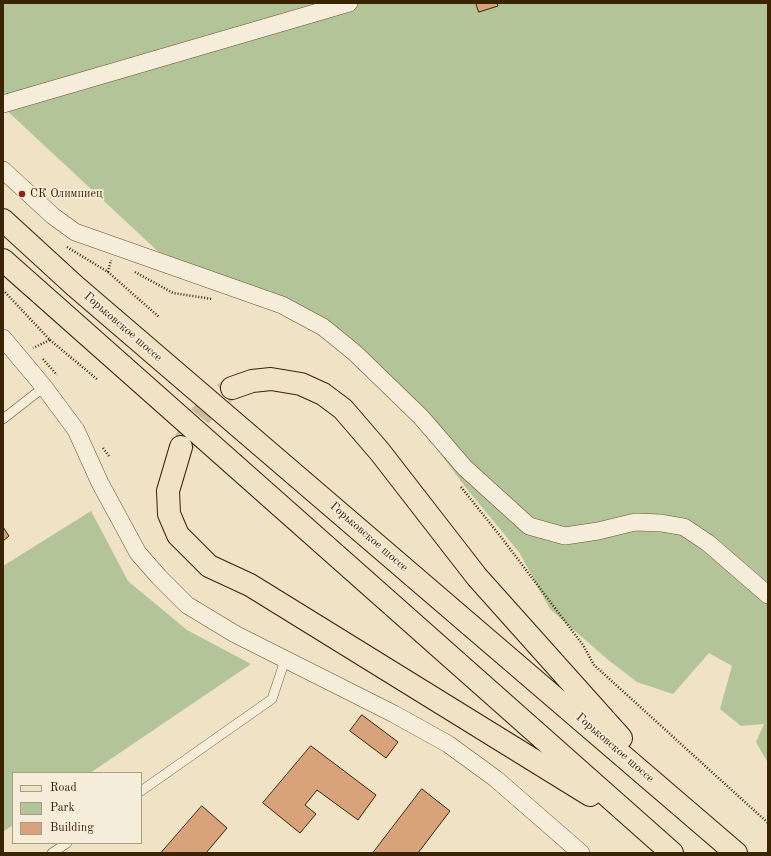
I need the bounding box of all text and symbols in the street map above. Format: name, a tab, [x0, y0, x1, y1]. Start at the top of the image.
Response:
place label: СК Олимпиец	[30, 187, 103, 201]
marker: СК Олимпиец	[17, 189, 27, 199]
street label: Горьковское шоссе	[81, 289, 165, 365]
street label: Горьковское шоссе	[327, 499, 411, 575]
street label: Горьковское шоссе	[573, 710, 657, 786]
legend	[12, 772, 142, 844]
text: Road	[50, 782, 77, 794]
text: Park	[50, 802, 75, 814]
text: Building	[50, 822, 94, 834]

